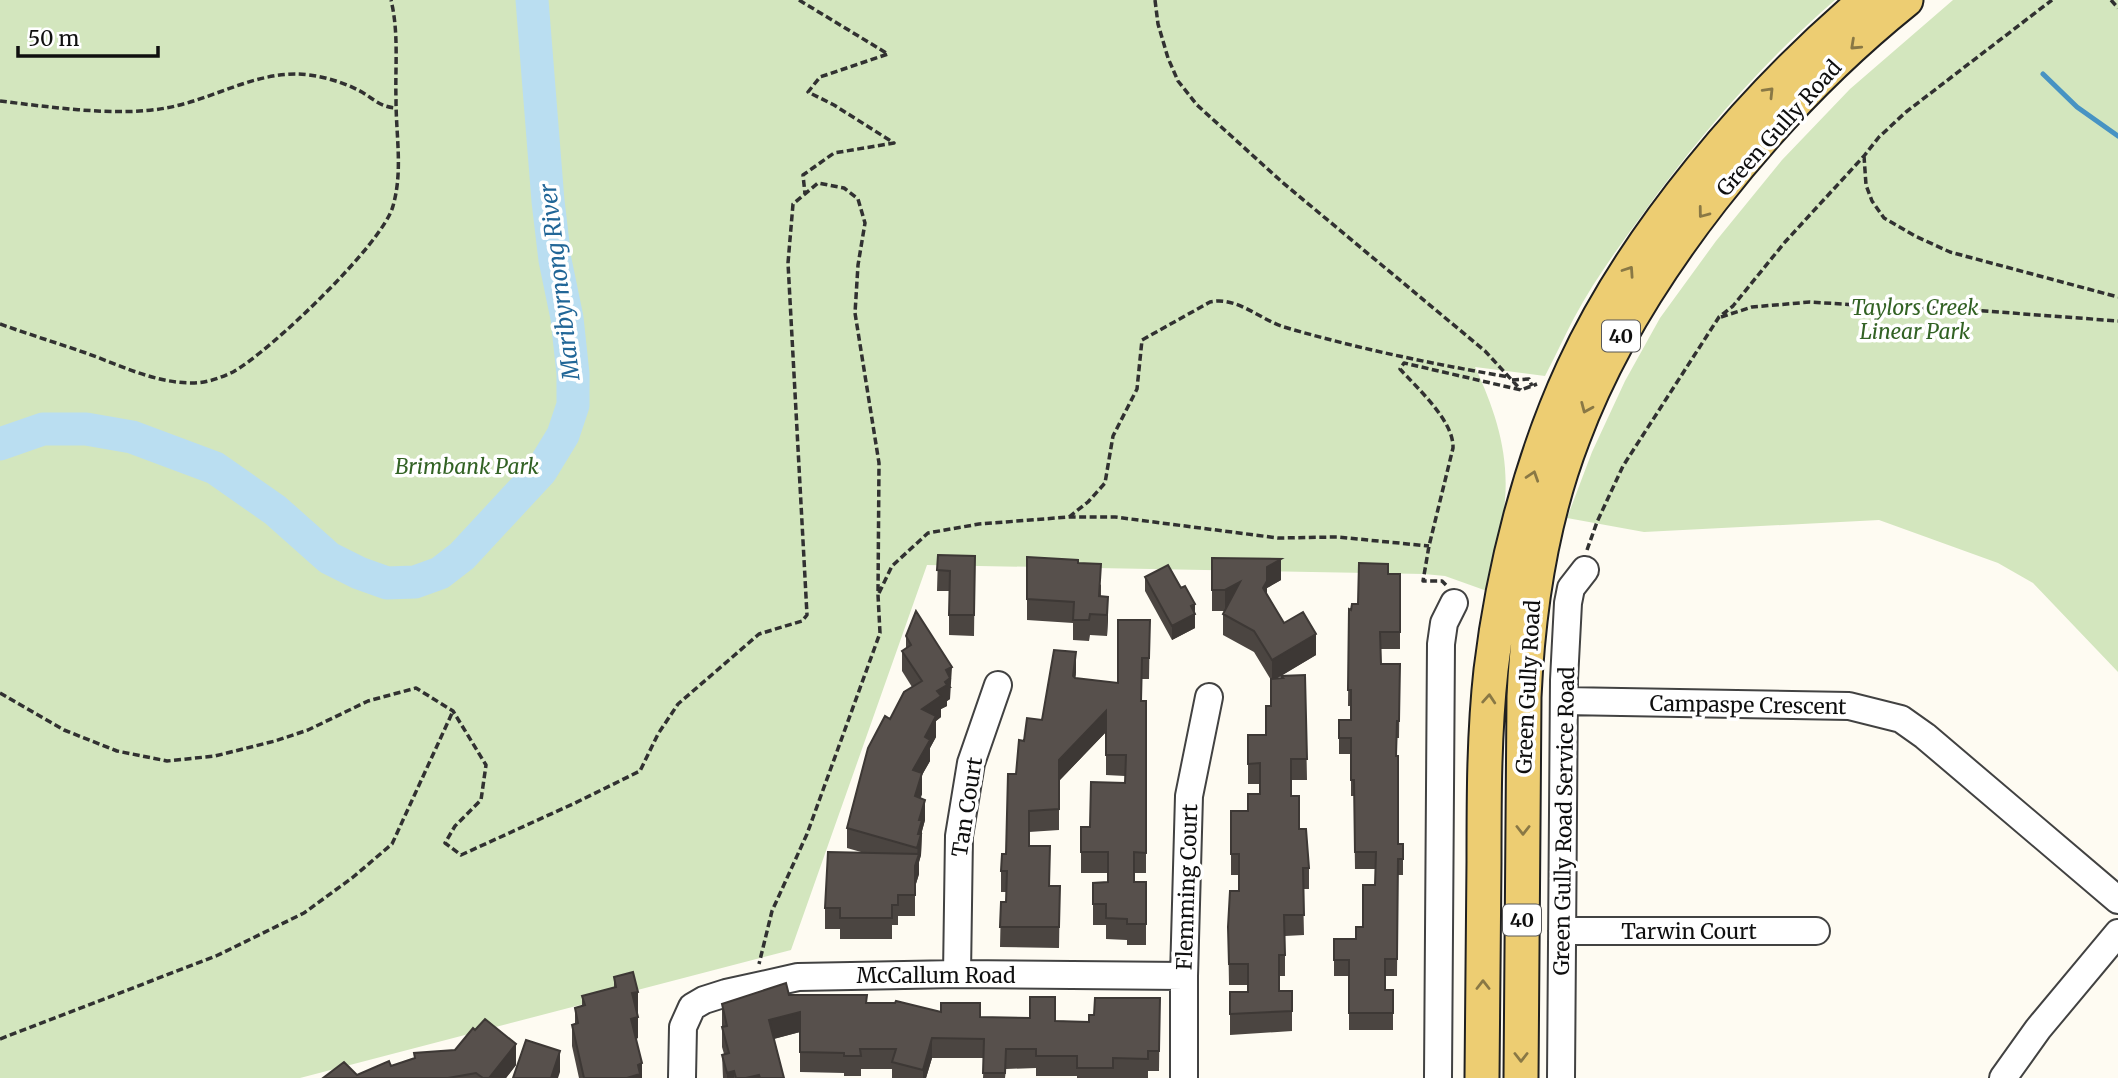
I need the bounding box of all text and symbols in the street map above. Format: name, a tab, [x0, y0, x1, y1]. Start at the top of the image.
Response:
scale bar	[18, 14, 158, 58]
text: 50 m	[28, 25, 79, 52]
one-way arrow	[1850, 37, 1863, 49]
street label: Green Gully Road	[1711, 54, 1847, 202]
one-way arrow	[1761, 88, 1774, 101]
water label: Maribyrnong River	[532, 181, 586, 383]
one-way arrow	[1698, 206, 1711, 218]
one-way arrow	[1621, 265, 1634, 278]
park label: Taylors Creek Linear Park	[1851, 294, 1979, 345]
road number: 40	[1602, 320, 1640, 352]
one-way arrow	[1580, 400, 1594, 413]
park label: Brimbank Park	[395, 453, 540, 480]
one-way arrow	[1525, 470, 1540, 482]
street label: Green Gully Road	[1510, 599, 1546, 775]
street label: Green Gully Road Service Road	[1548, 666, 1580, 976]
street label: Campaspe Crescent	[1649, 690, 1847, 720]
one-way arrow	[1481, 693, 1496, 704]
street label: Tan Court	[946, 755, 988, 859]
street label: Flemming Court	[1171, 803, 1203, 971]
one-way arrow	[1515, 825, 1531, 836]
road number: 40	[1503, 904, 1541, 936]
street label: Tarwin Court	[1621, 918, 1757, 945]
street label: McCallum Road	[856, 962, 1016, 989]
one-way arrow	[1475, 980, 1491, 990]
one-way arrow	[1513, 1053, 1529, 1063]

